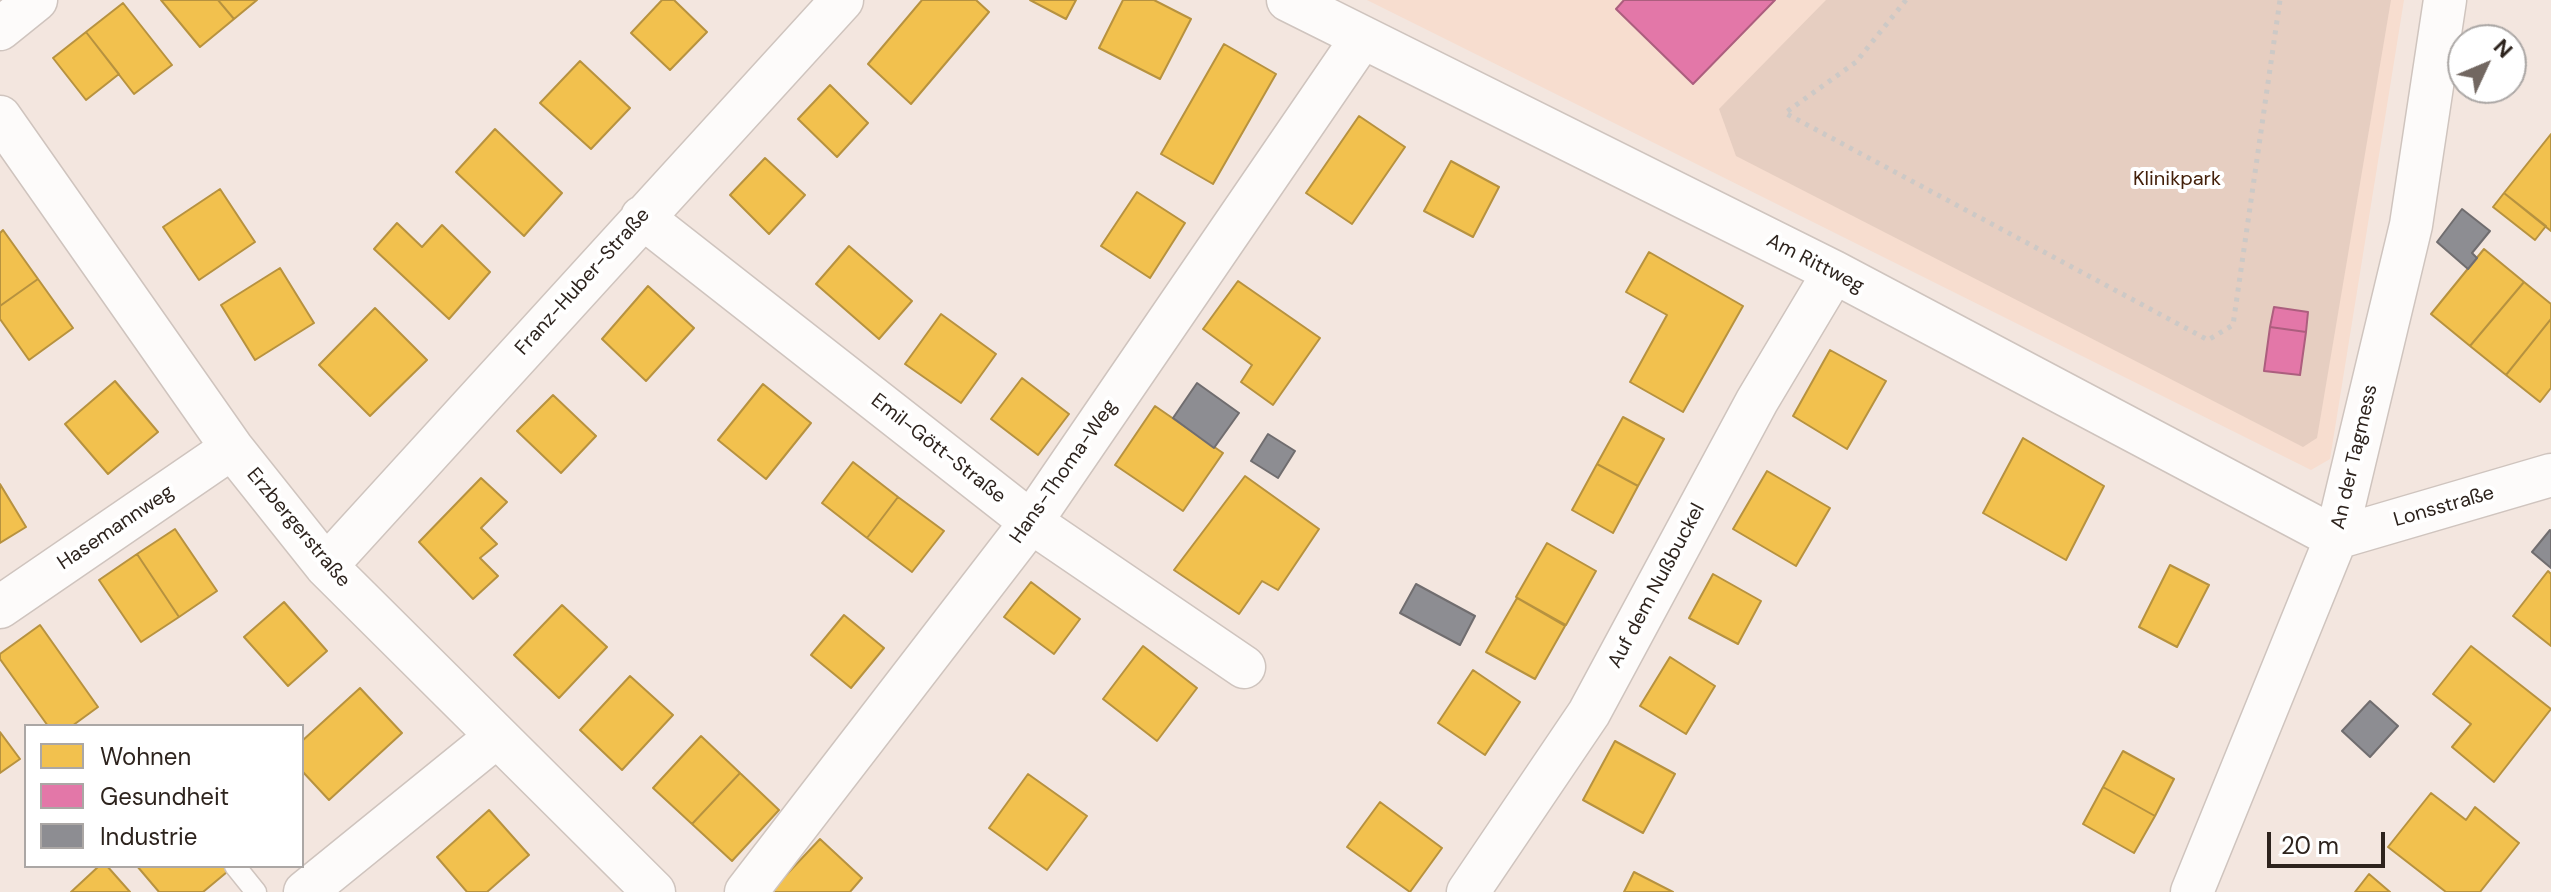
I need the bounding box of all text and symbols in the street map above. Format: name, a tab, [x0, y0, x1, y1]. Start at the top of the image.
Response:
north arrow	[2447, 24, 2527, 104]
text: N	[2487, 33, 2519, 64]
park label: Klinikpark	[2133, 168, 2221, 192]
street label: Franz-Huber-Straße	[511, 204, 655, 360]
street label: Am Rittweg	[1762, 229, 1868, 299]
street label: An der Tagmess	[2327, 382, 2383, 532]
street label: Emil-Gött-Straße	[866, 389, 1010, 509]
street label: Hans-Thoma-Weg	[1005, 396, 1123, 548]
street label: Erzbergerstraße	[241, 463, 355, 593]
street label: Hasemannweg	[53, 480, 179, 576]
street label: Lonsstraße	[2391, 481, 2497, 533]
street label: Auf dem Nußbuckel	[1604, 500, 1710, 672]
legend	[24, 724, 304, 868]
text: Wohnen	[100, 741, 191, 772]
text: Gesundheit	[100, 781, 229, 812]
scale bar	[2271, 816, 2389, 866]
text: Industrie	[100, 821, 197, 852]
text: 20 m	[2281, 830, 2339, 861]

